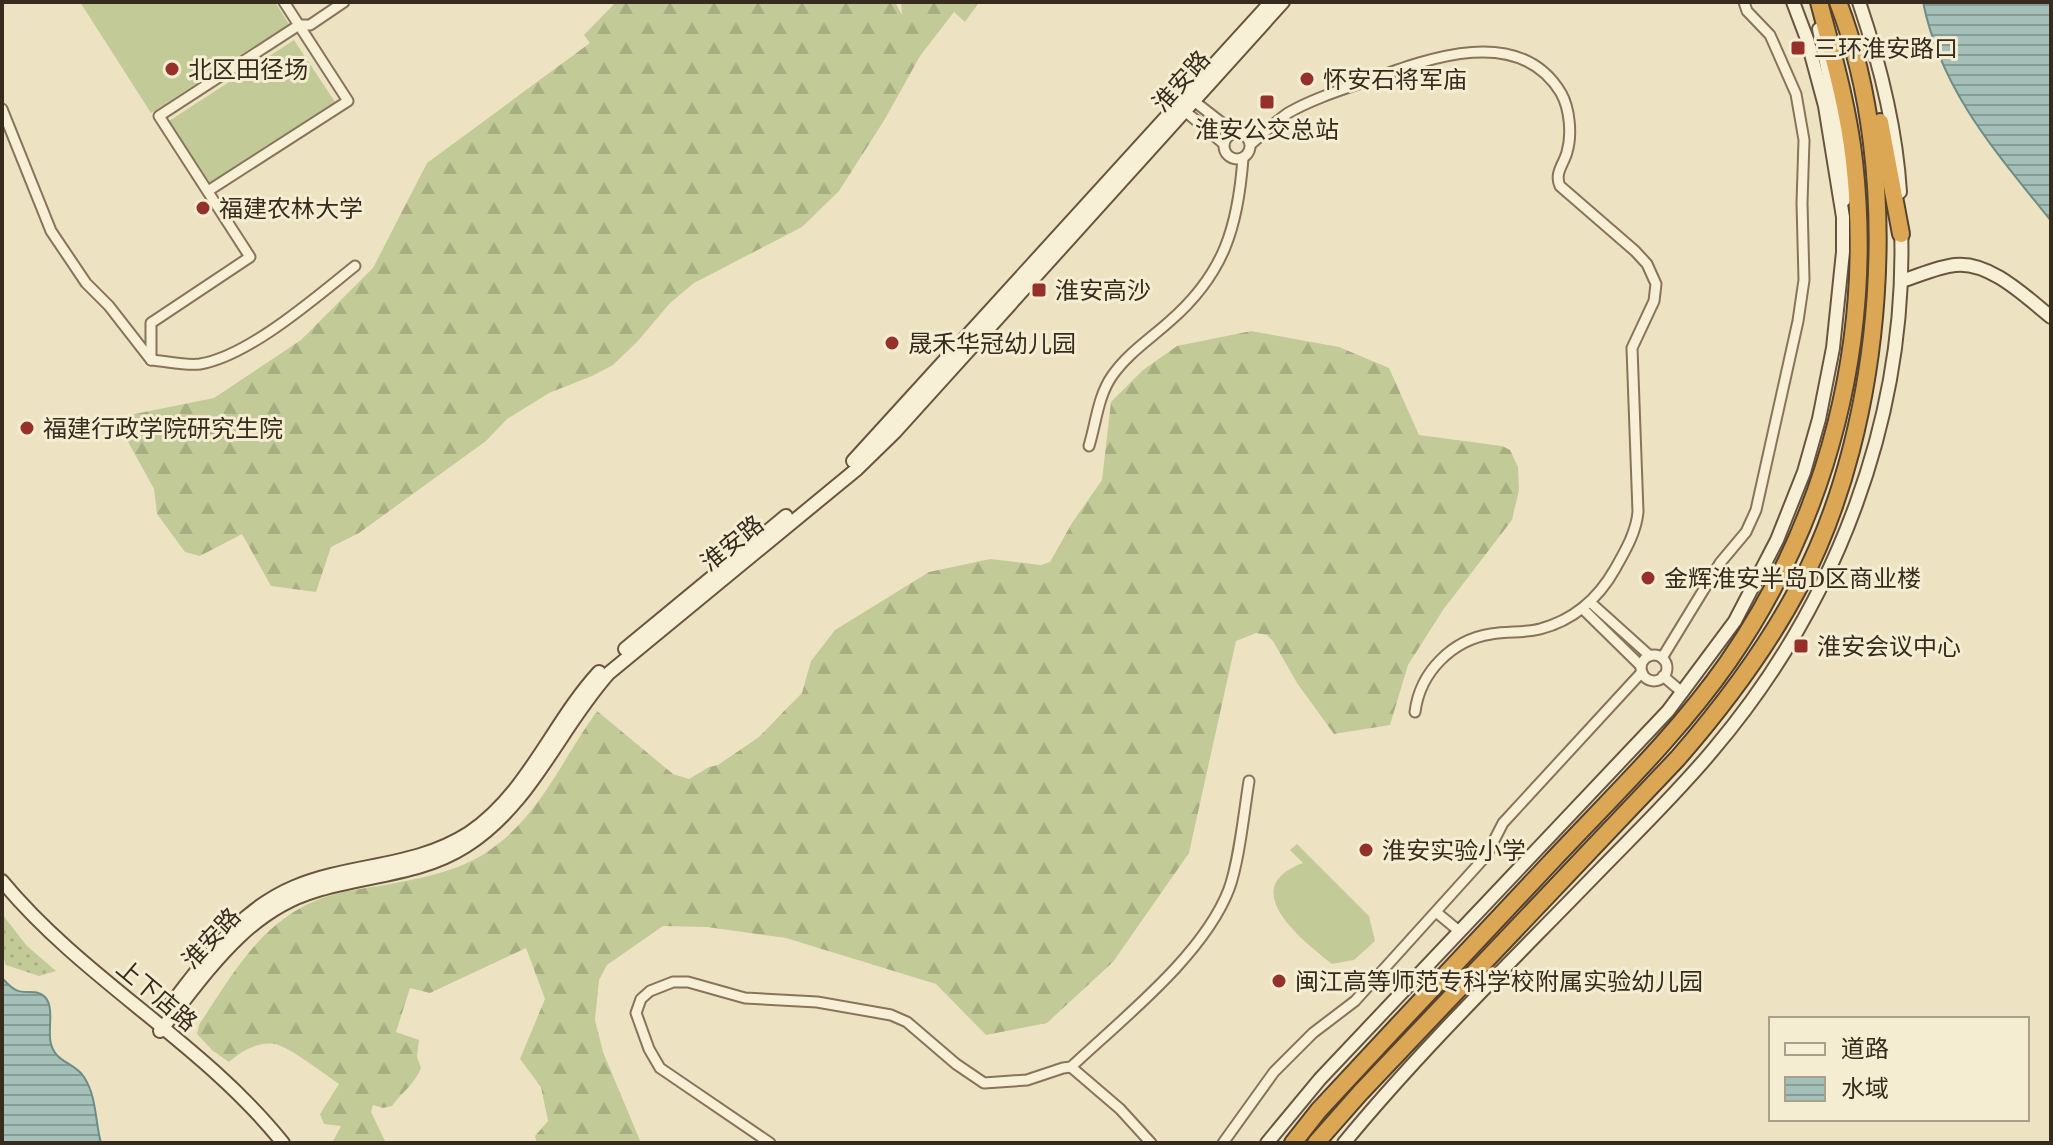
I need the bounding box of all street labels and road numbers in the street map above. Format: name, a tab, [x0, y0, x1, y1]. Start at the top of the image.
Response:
street label: 淮安路	[1145, 43, 1217, 119]
street label: 淮安路	[694, 508, 770, 578]
street label: 淮安路	[174, 900, 248, 976]
street label: 上下店路	[110, 952, 204, 1038]

